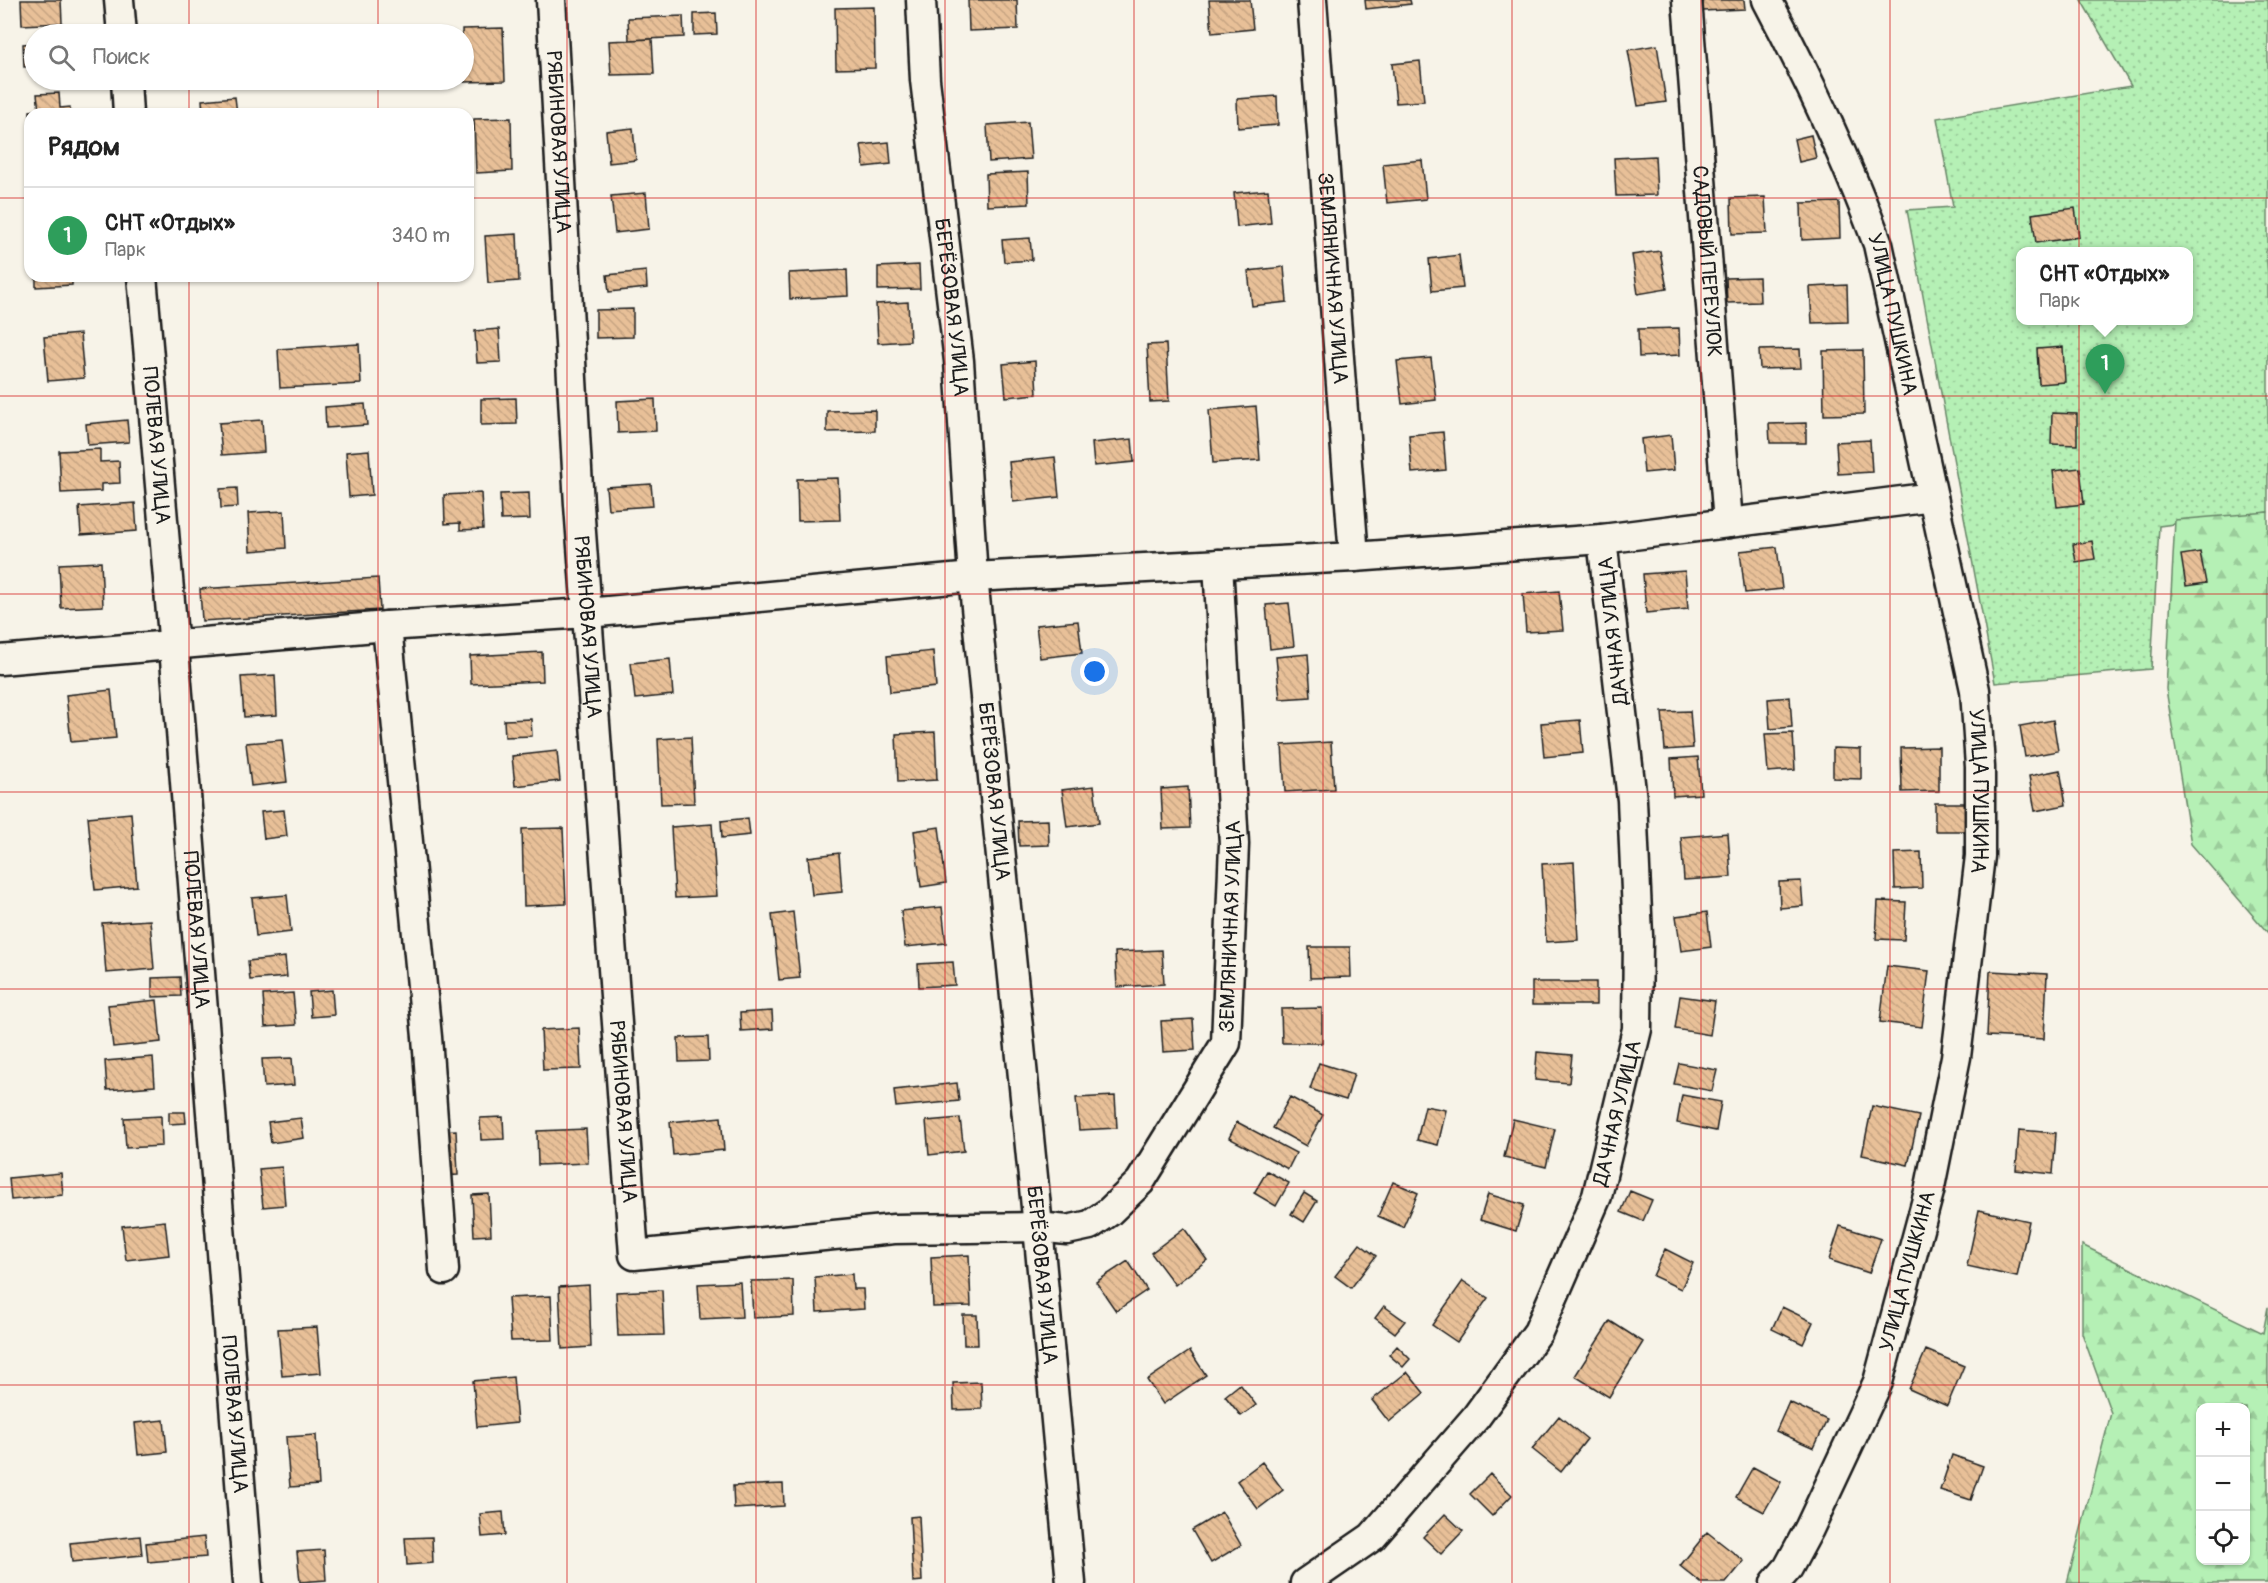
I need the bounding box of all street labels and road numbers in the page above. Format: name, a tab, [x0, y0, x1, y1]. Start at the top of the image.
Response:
street label: РЯБИНОВАЯ УЛИЦА	[540, 50, 577, 234]
street label: САДОВЫЙ ПЕРЕУЛОК	[1686, 164, 1728, 358]
street label: ЗЕМЛЯНИЧНАЯ УЛИЦА	[1311, 172, 1354, 385]
street label: БЕРЁЗОВАЯ УЛИЦА	[928, 217, 974, 397]
street label: УЛИЦА ПУШКИНА	[1861, 229, 1923, 398]
street label: ПОЛЕВАЯ УЛИЦА	[136, 365, 176, 525]
street label: РЯБИНОВАЯ УЛИЦА	[567, 535, 608, 719]
street label: ДАЧНАЯ УЛИЦА	[1592, 556, 1635, 707]
street label: БЕРЁЗОВАЯ УЛИЦА	[972, 701, 1016, 882]
street label: УЛИЦА ПУШКИНА	[1962, 708, 1993, 875]
street label: ЗЕМЛЯНИЧНАЯ УЛИЦА	[1213, 820, 1248, 1033]
street label: ПОЛЕВАЯ УЛИЦА	[176, 850, 216, 1010]
street label: РЯБИНОВАЯ УЛИЦА	[603, 1019, 643, 1204]
street label: ДАЧНАЯ УЛИЦА	[1587, 1037, 1648, 1190]
street label: БЕРЁЗОВАЯ УЛИЦА	[1020, 1184, 1064, 1366]
street label: УЛИЦА ПУШКИНА	[1873, 1188, 1942, 1354]
street label: ПОЛЕВАЯ УЛИЦА	[215, 1334, 254, 1494]

